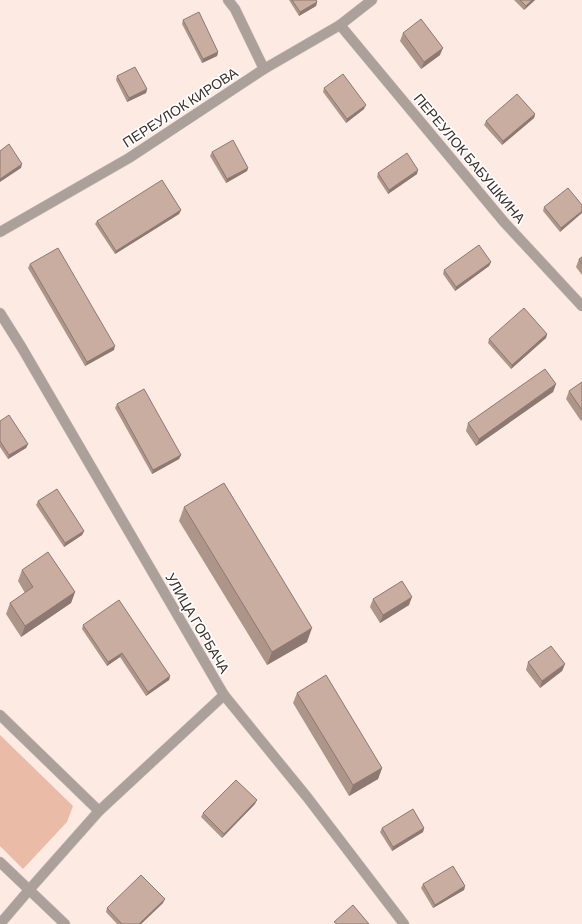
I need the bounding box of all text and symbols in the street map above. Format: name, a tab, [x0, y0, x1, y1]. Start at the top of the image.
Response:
street label: ПЕРЕУЛОК КИРОВА	[119, 63, 241, 151]
street label: ПЕРЕУЛОК БАБУШКИНА	[411, 90, 530, 227]
street label: УЛИЦА ГОРБАЧА	[162, 570, 234, 677]

